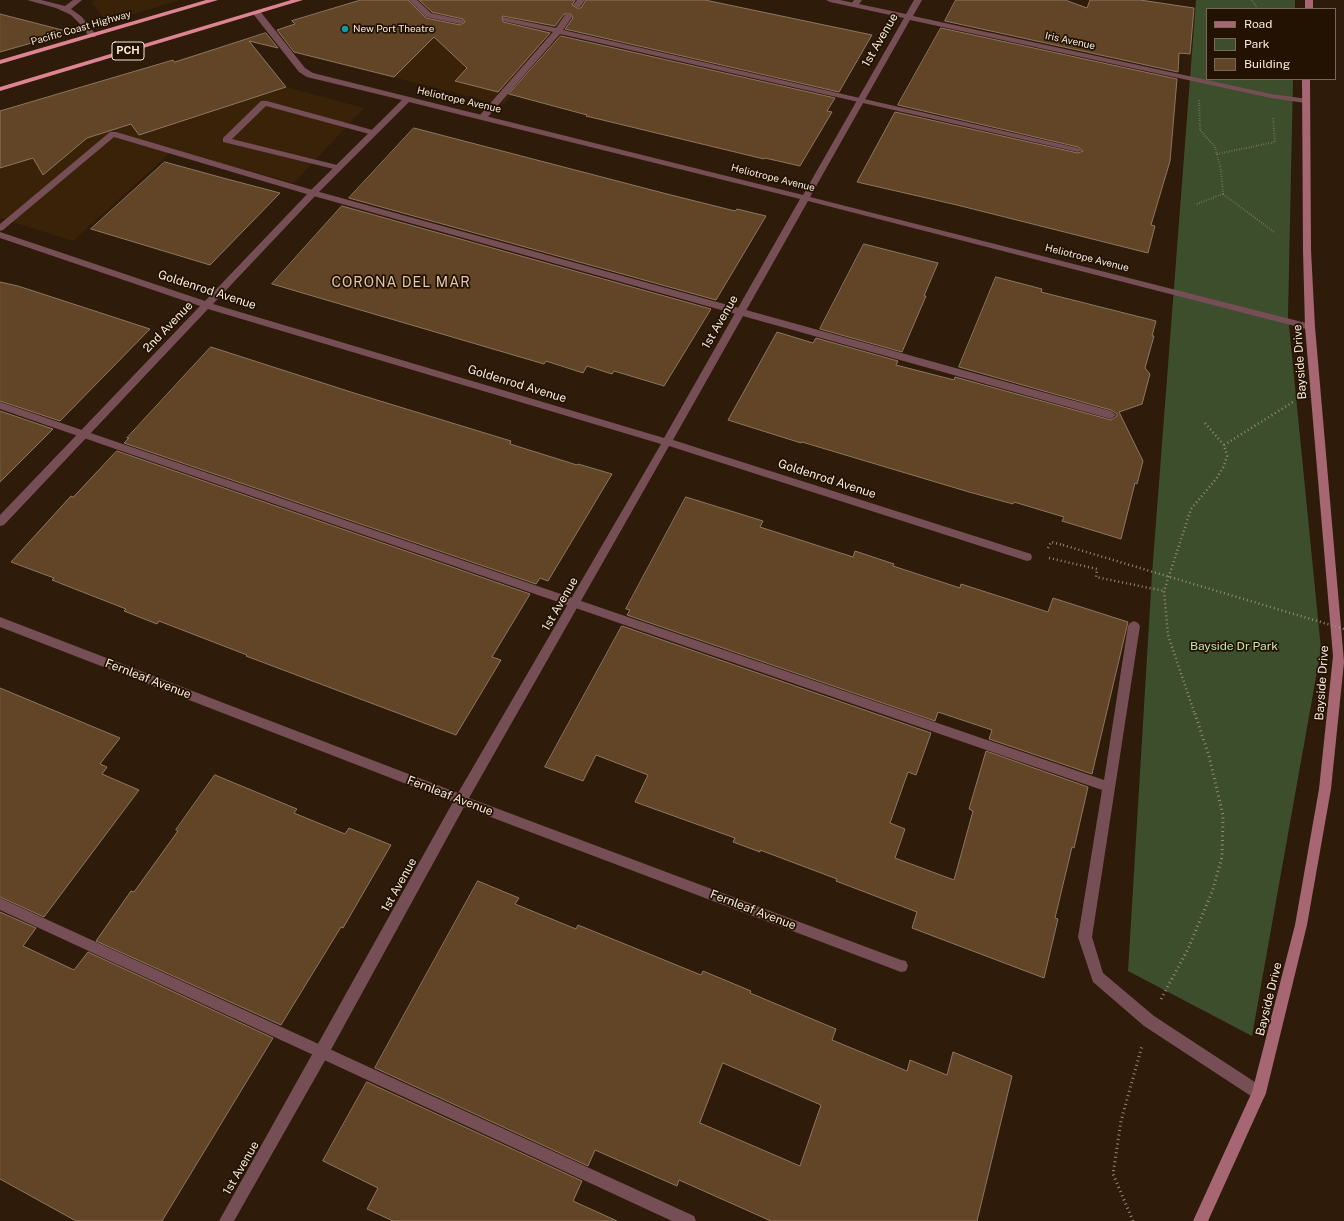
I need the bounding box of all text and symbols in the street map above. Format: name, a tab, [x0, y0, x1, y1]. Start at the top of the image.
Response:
street label: Pacific Coast Highway	[30, 8, 132, 48]
legend	[1206, 8, 1336, 80]
street label: 1st Avenue	[859, 11, 901, 69]
text: Road	[1244, 17, 1272, 31]
place label: New Port Theatre	[353, 23, 434, 35]
marker: New Port Theatre	[340, 24, 350, 34]
street label: Iris Avenue	[1044, 30, 1096, 52]
text: Park	[1244, 37, 1270, 51]
road number: PCH	[112, 42, 144, 60]
text: Building	[1244, 57, 1290, 71]
street label: Heliotrope Avenue	[416, 84, 502, 116]
street label: Heliotrope Avenue	[730, 162, 816, 194]
street label: Heliotrope Avenue	[1044, 242, 1130, 274]
street label: Goldenrod Avenue	[156, 267, 258, 313]
district label: CORONA DEL MAR	[331, 275, 471, 291]
street label: 1st Avenue	[699, 293, 741, 351]
street label: 2nd Avenue	[140, 298, 196, 356]
street label: Bayside Drive	[1290, 324, 1310, 400]
street label: Goldenrod Avenue	[466, 362, 568, 406]
street label: Goldenrod Avenue	[776, 456, 878, 502]
street label: 1st Avenue	[539, 575, 581, 633]
park label: Bayside Dr Park	[1190, 639, 1278, 653]
street label: Bayside Drive	[1312, 645, 1332, 721]
street label: Fernleaf Avenue	[103, 656, 193, 702]
street label: Fernleaf Avenue	[405, 773, 495, 819]
street label: 1st Avenue	[378, 855, 420, 915]
street label: Fernleaf Avenue	[708, 887, 798, 933]
street label: Bayside Drive	[1253, 961, 1285, 1037]
street label: 1st Avenue	[220, 1139, 262, 1197]

